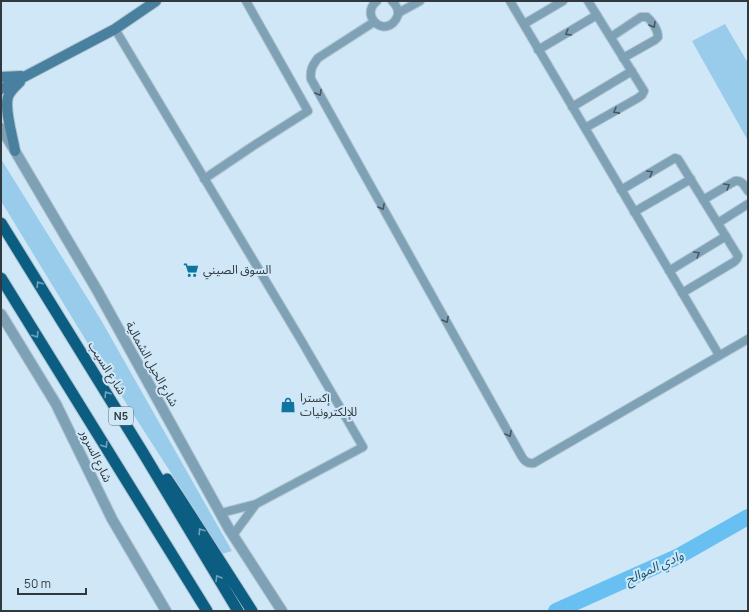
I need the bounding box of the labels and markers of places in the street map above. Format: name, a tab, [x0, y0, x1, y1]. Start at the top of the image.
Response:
supermarket icon: السوق الصيني	[182, 261, 200, 279]
place label: السوق الصيني	[203, 261, 271, 280]
place label: إكسترا للإلكترونيات	[300, 389, 357, 420]
shop icon: إكسترا للإلكترونيات	[279, 396, 297, 414]

